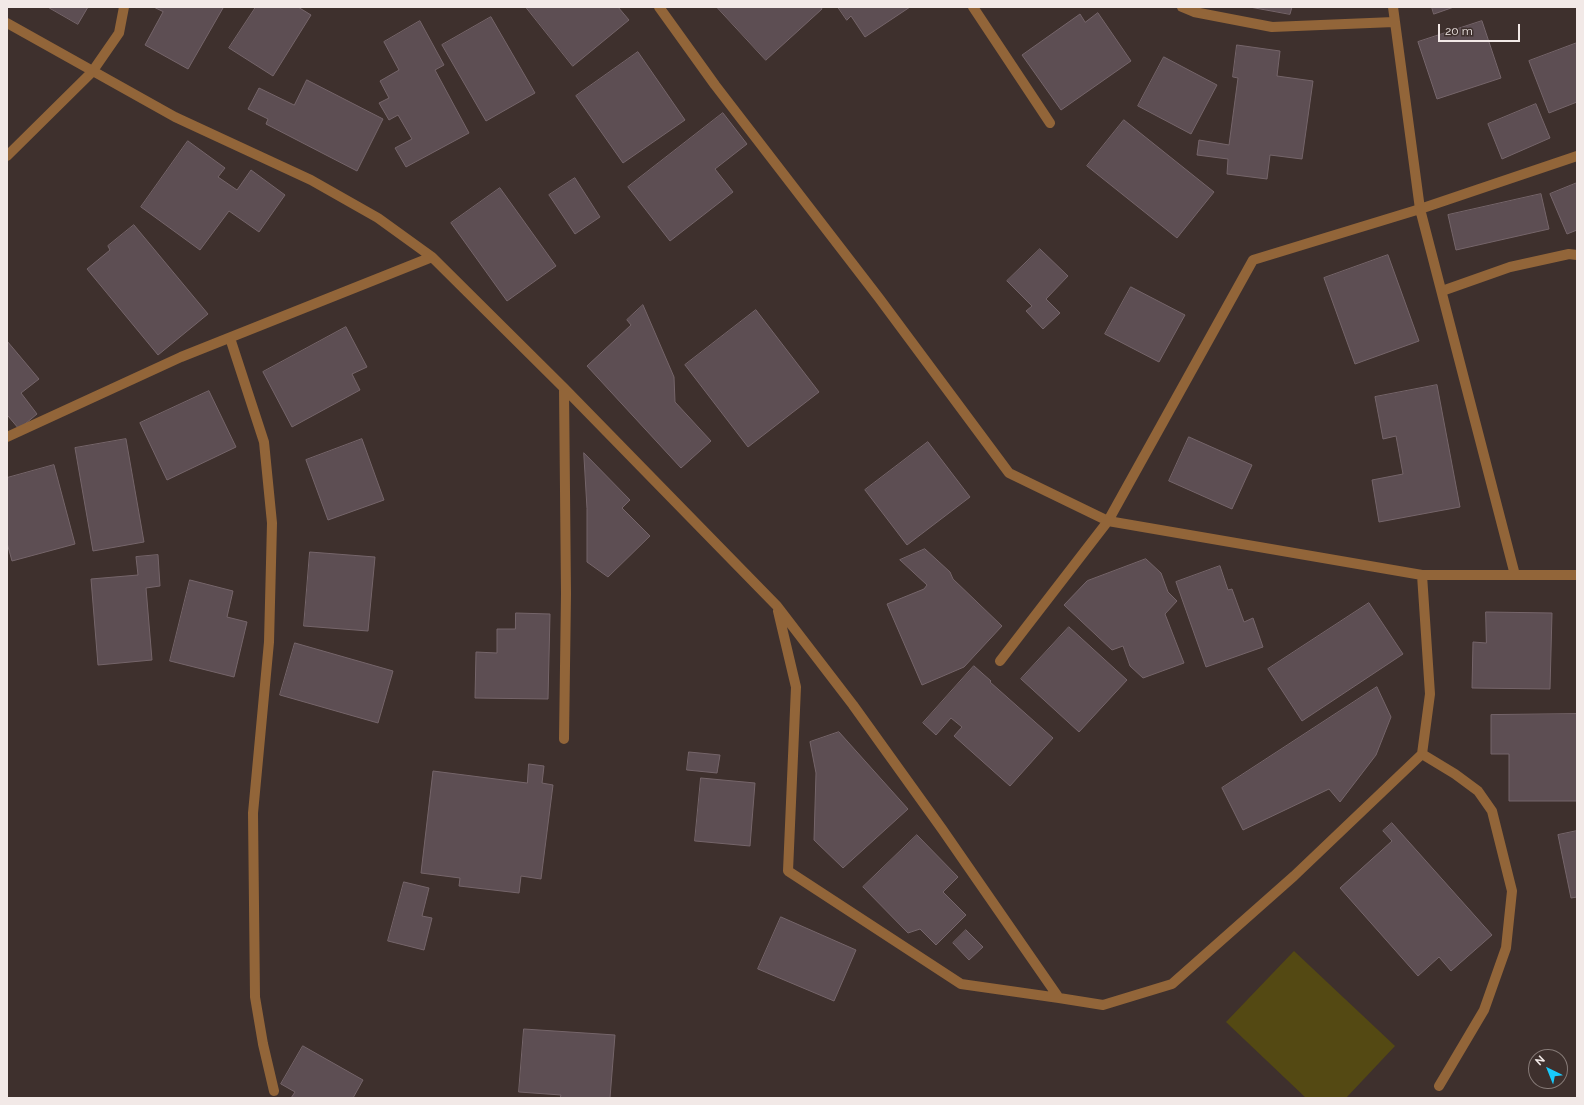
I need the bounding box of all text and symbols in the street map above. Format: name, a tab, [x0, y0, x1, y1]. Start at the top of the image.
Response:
scale bar	[1440, 16, 1522, 42]
text: 20 m	[1445, 24, 1473, 38]
north arrow	[1528, 1049, 1568, 1089]
text: N	[1533, 1053, 1548, 1068]

